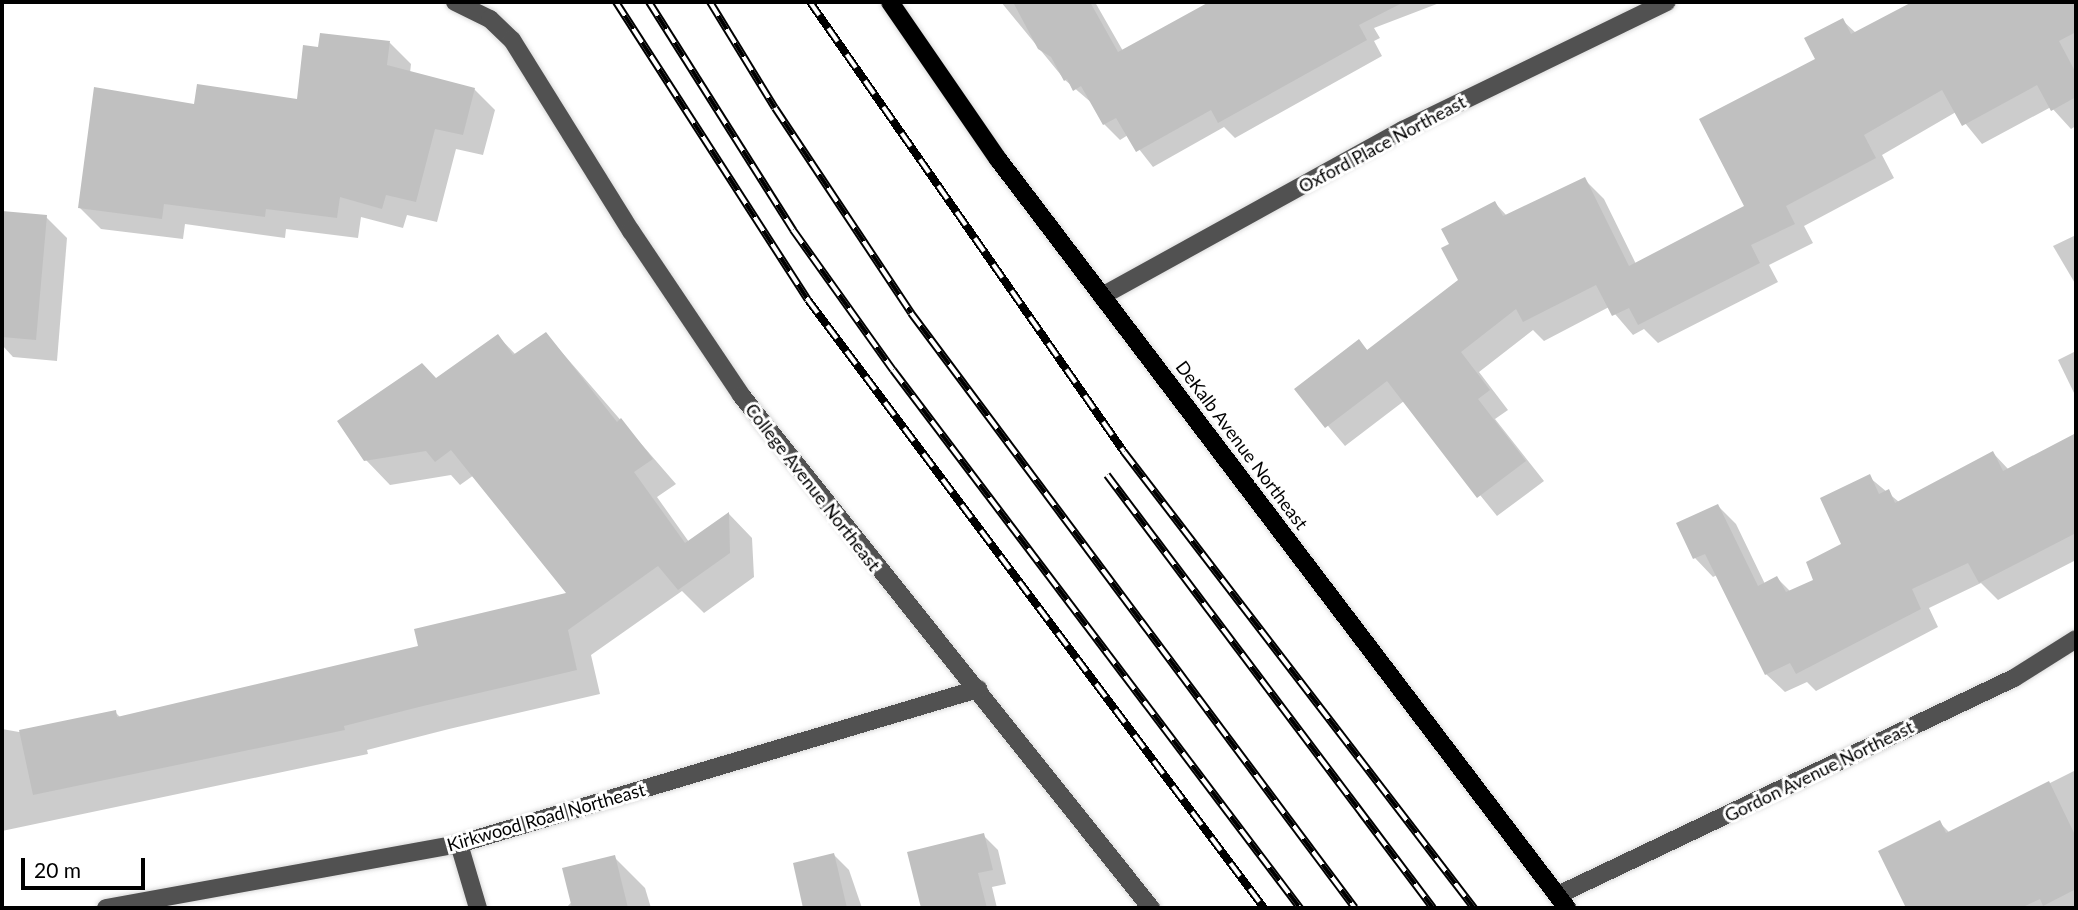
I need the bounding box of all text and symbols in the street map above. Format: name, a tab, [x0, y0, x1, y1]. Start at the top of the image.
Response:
street label: Oxford Place Northeast	[1295, 91, 1469, 197]
street label: DeKalb Avenue Northeast	[1171, 356, 1313, 534]
street label: College Avenue Northeast	[741, 399, 885, 575]
street label: Gordon Avenue Northeast	[1721, 716, 1917, 826]
street label: Kirkwood Road Northeast	[444, 778, 648, 856]
scale bar	[24, 844, 149, 888]
text: 20 m	[34, 857, 81, 882]

